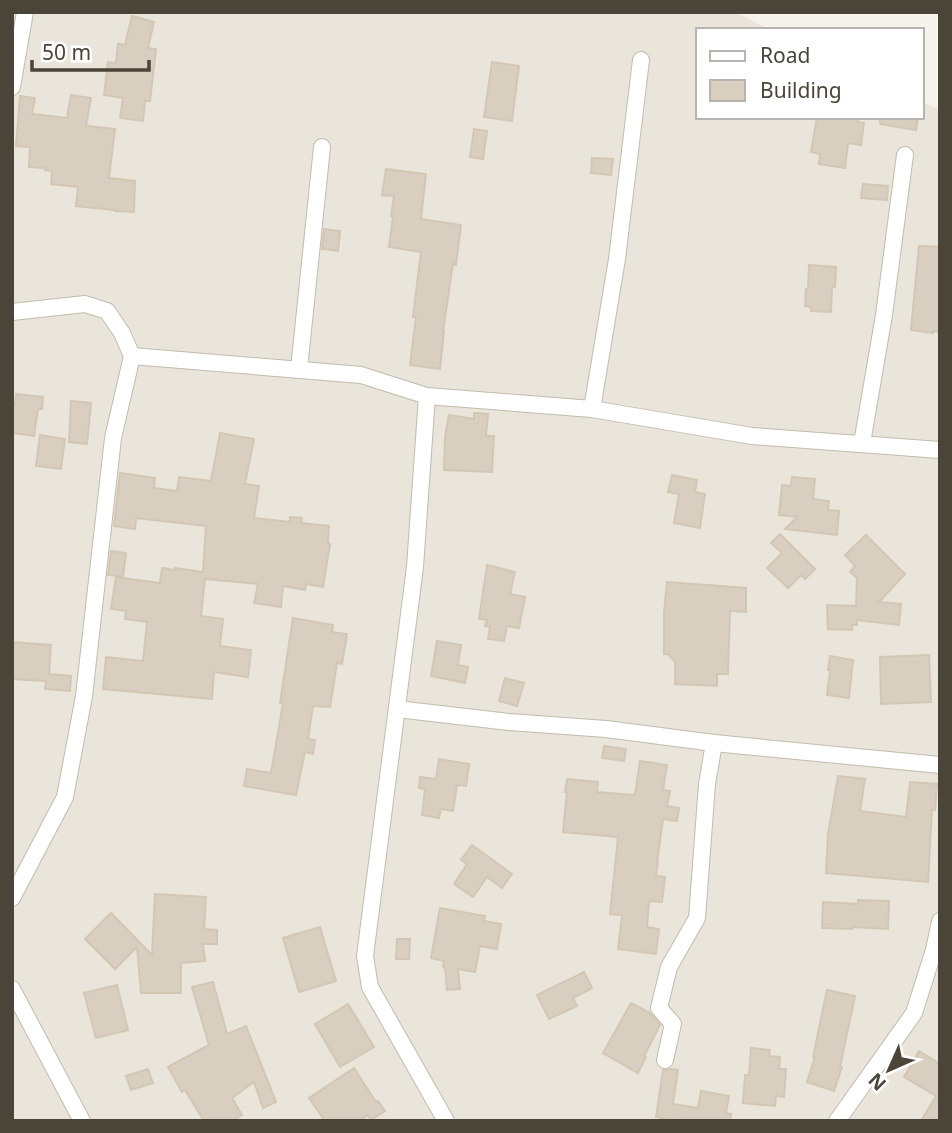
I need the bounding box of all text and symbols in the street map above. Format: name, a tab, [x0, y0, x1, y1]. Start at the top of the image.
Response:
scale bar	[32, 28, 149, 72]
legend	[696, 28, 924, 119]
text: 50 m	[42, 38, 91, 66]
text: Road	[760, 41, 810, 69]
text: Building	[760, 76, 842, 104]
north arrow	[854, 1035, 924, 1105]
text: N	[862, 1067, 892, 1097]

